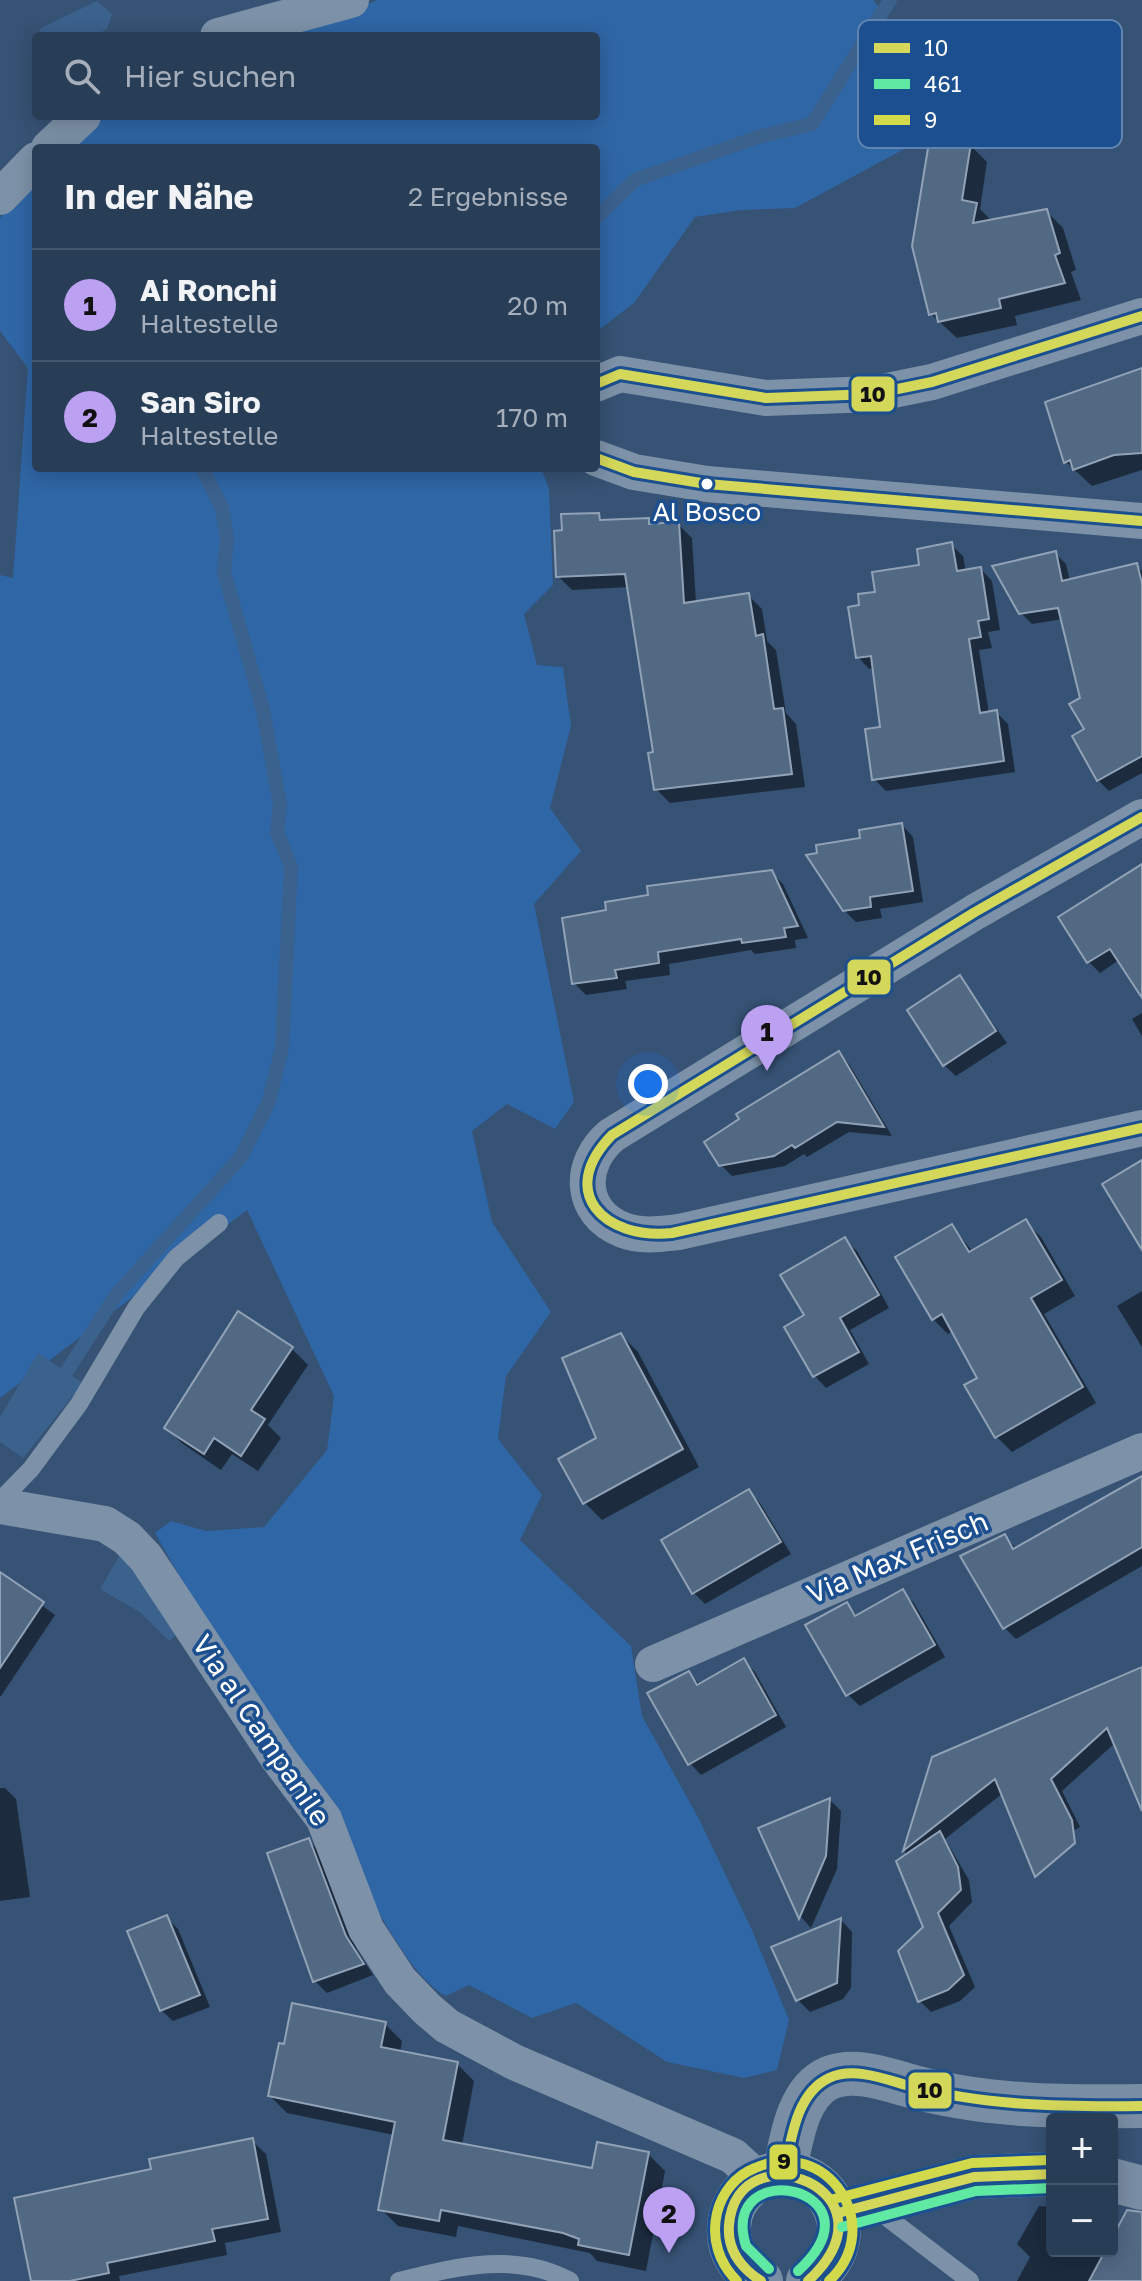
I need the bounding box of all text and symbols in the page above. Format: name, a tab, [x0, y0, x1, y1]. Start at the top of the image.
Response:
legend	[858, 20, 1122, 148]
search box	[32, 32, 600, 120]
text: 10	[924, 34, 948, 61]
icon: search	[60, 54, 104, 98]
text: Hier suchen	[124, 58, 296, 94]
text: 461	[924, 70, 962, 97]
text: 9	[924, 106, 937, 133]
text: In der Nähe	[64, 176, 254, 216]
text: 2 Ergebnisse	[408, 181, 568, 212]
text: Ai Ronchi	[140, 272, 277, 308]
text: 1	[83, 290, 97, 321]
text: 20 m	[507, 290, 568, 321]
text: Haltestelle	[140, 308, 278, 339]
line badge: 10	[850, 375, 896, 413]
text: 10	[860, 380, 886, 407]
text: San Siro	[140, 384, 261, 420]
text: 2	[82, 402, 98, 433]
text: 170 m	[496, 402, 568, 433]
text: Haltestelle	[140, 420, 278, 451]
marker: Al Bosco	[699, 476, 715, 492]
place label: Al Bosco	[653, 496, 761, 527]
line badge: 10	[846, 958, 892, 996]
text: 10	[856, 963, 882, 990]
pin: 1	[741, 1005, 793, 1071]
your location	[628, 1064, 668, 1104]
street label: Via Max Frisch	[801, 1504, 993, 1610]
street label: Via al Campanile	[186, 1628, 338, 1832]
line badge: 10	[907, 2071, 953, 2110]
text: 10	[917, 2076, 943, 2103]
map controls	[1046, 2113, 1118, 2257]
button: +	[1046, 2113, 1118, 2185]
line badge: 9	[768, 2143, 799, 2181]
text: 9	[777, 2147, 791, 2174]
button: −	[1046, 2185, 1118, 2257]
pin: 2	[643, 2187, 695, 2253]

